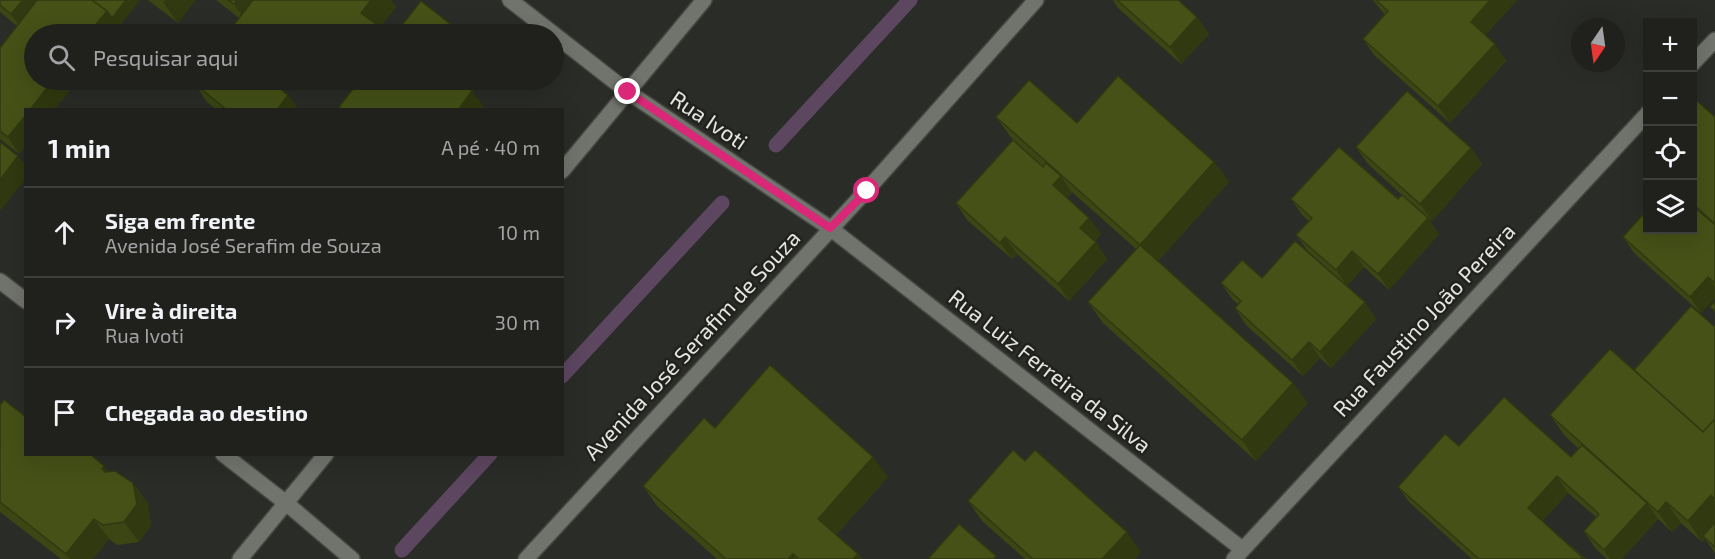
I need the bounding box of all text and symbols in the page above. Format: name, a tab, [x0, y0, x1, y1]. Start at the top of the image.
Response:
north arrow	[1571, 18, 1625, 72]
map controls	[1643, 18, 1697, 234]
button: +	[1643, 18, 1697, 72]
search box	[24, 24, 564, 90]
icon: search	[45, 41, 78, 74]
text: Pesquisar aqui	[93, 44, 239, 70]
button: −	[1643, 72, 1697, 126]
route end	[614, 78, 640, 104]
street label: Rua Ivoti	[666, 84, 753, 154]
button: locate	[1643, 126, 1697, 180]
text: 1 min	[48, 132, 111, 163]
text: A pé · 40 m	[441, 135, 540, 159]
route start	[853, 177, 879, 203]
button: layers	[1643, 180, 1697, 234]
text: Siga em frente	[105, 207, 255, 233]
icon: ahead	[48, 216, 81, 249]
street label: Rua Faustino João Pereira	[1327, 217, 1520, 421]
text: 10 m	[498, 220, 540, 244]
street label: Avenida José Serafim de Souza	[578, 224, 805, 465]
text: Avenida José Serafim de Souza	[105, 233, 382, 257]
street label: Rua Luiz Ferreira da Silva	[944, 283, 1157, 457]
text: Vire à direita	[105, 297, 237, 323]
icon: right	[48, 306, 81, 339]
text: 30 m	[495, 310, 540, 334]
text: Rua Ivoti	[105, 323, 184, 347]
icon: arrive	[48, 396, 81, 429]
text: Chegada ao destino	[105, 399, 308, 425]

